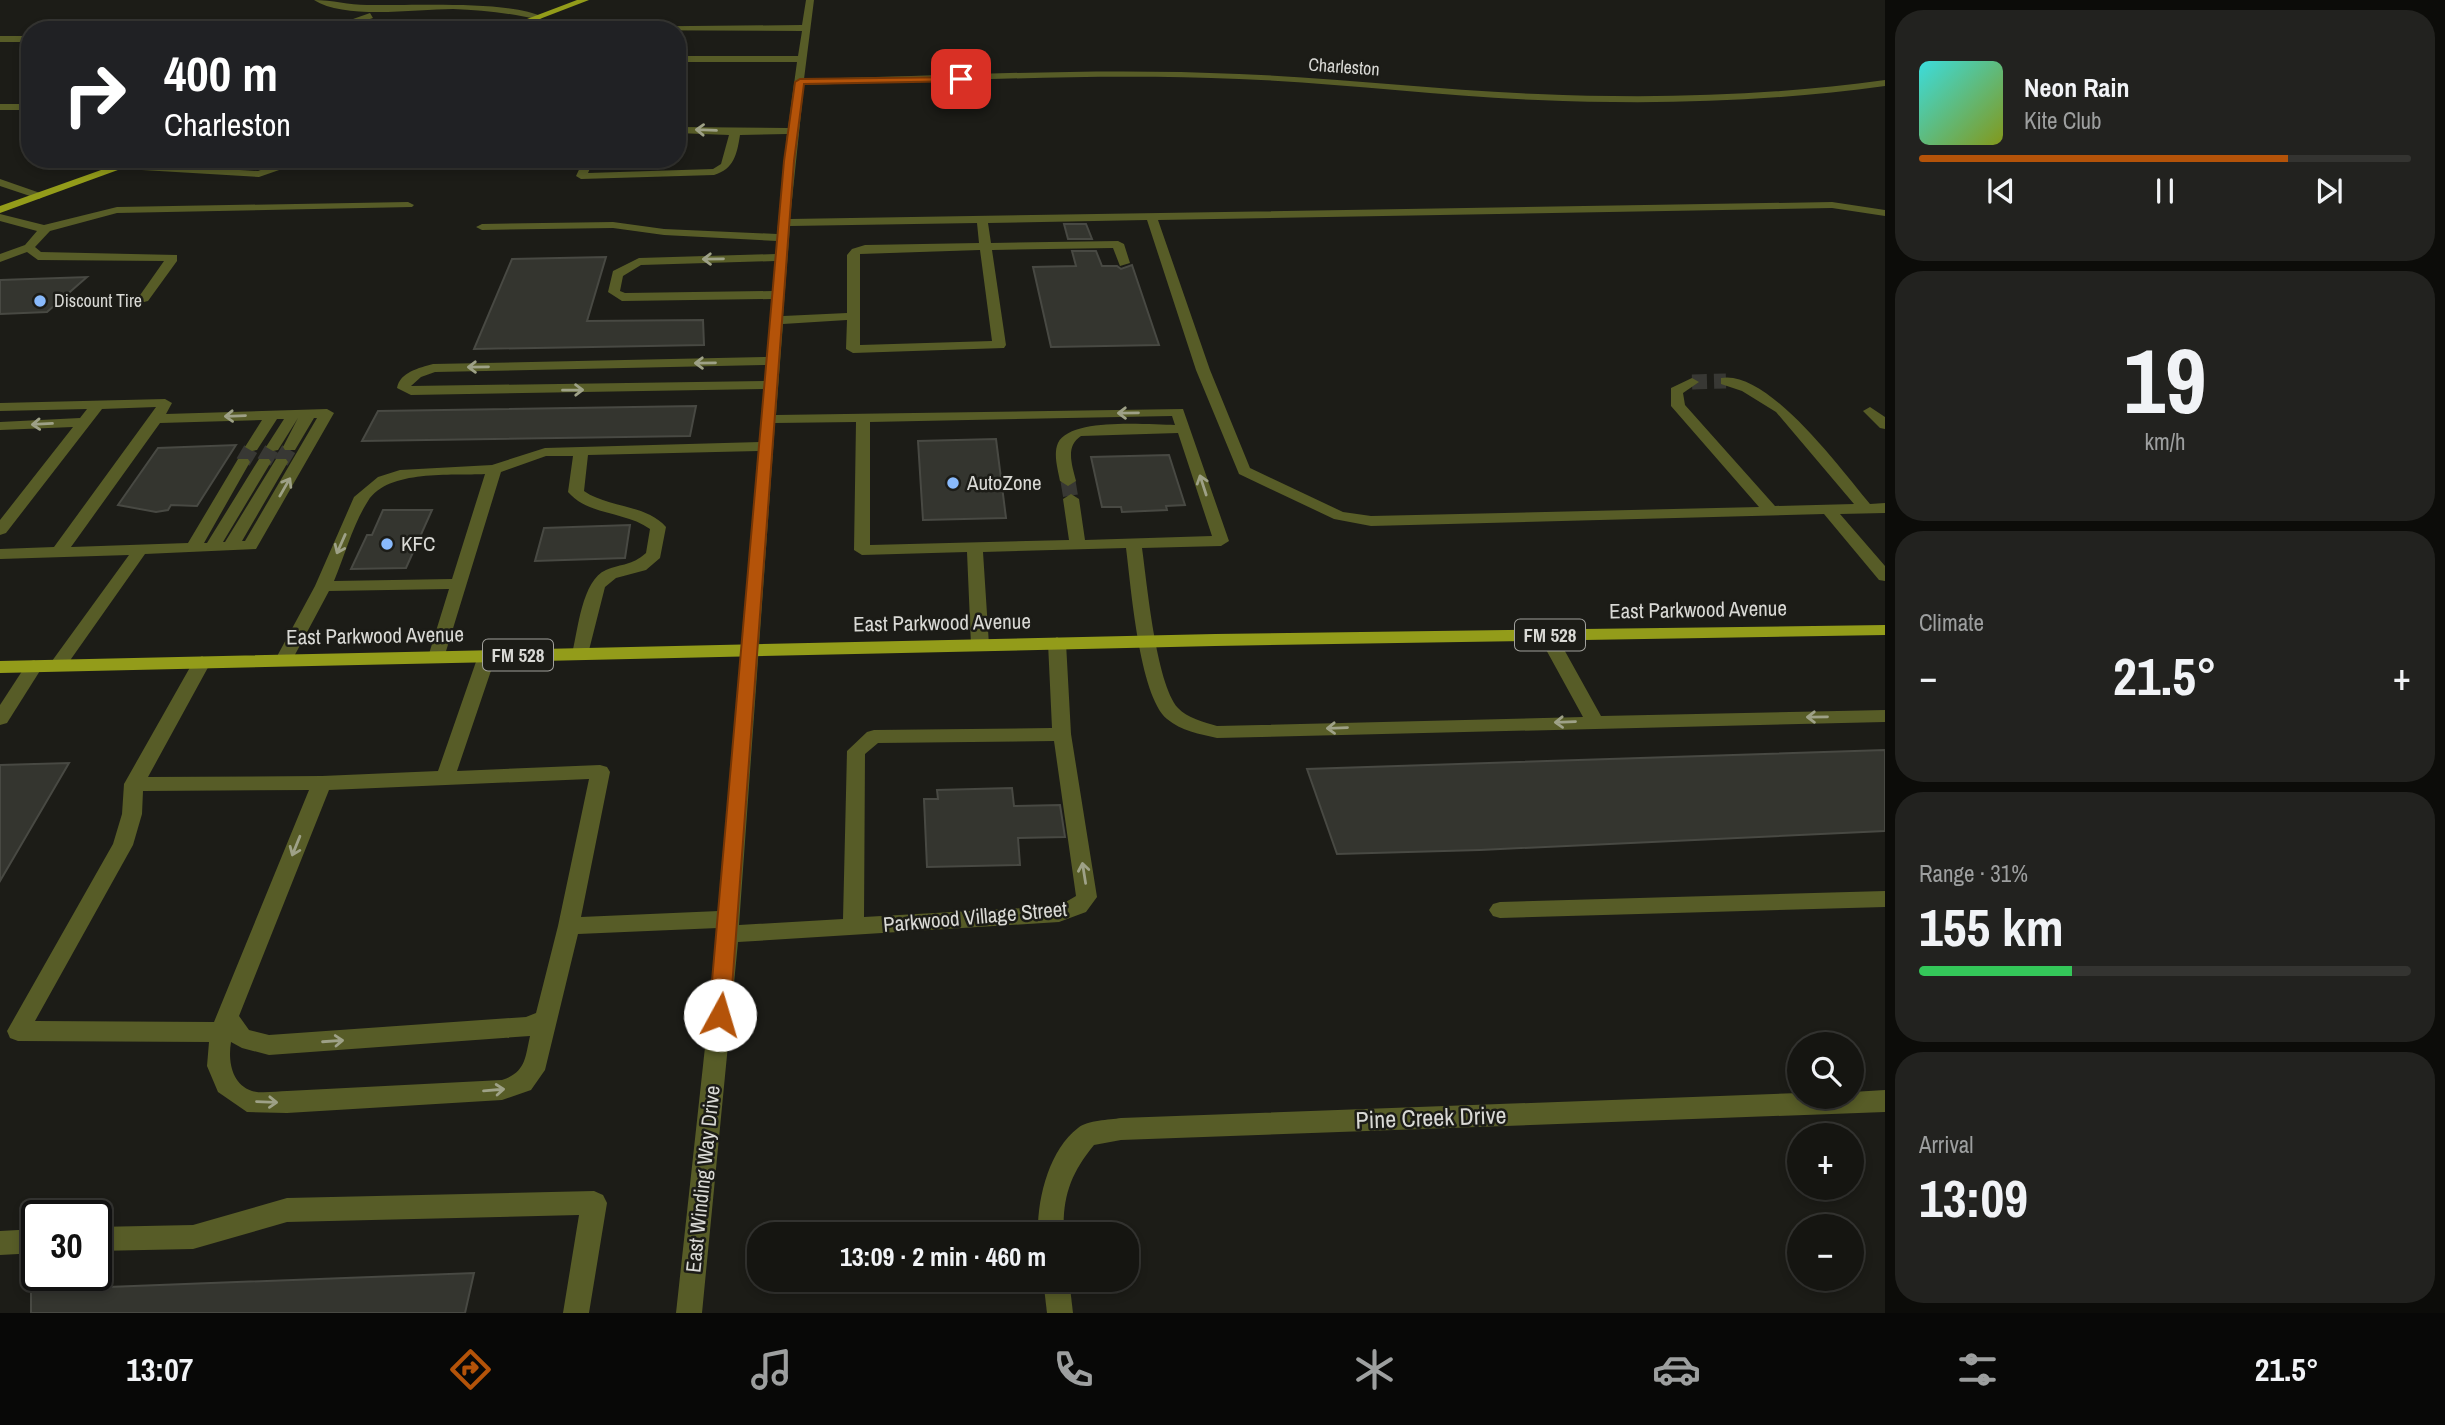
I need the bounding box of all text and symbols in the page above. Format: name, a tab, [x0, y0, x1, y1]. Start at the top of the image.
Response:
text: 400 m	[164, 40, 278, 106]
icon: right	[49, 49, 140, 140]
pin	[931, 49, 991, 109]
street label: Charleston	[1308, 52, 1381, 81]
icon: arrive	[942, 60, 980, 98]
text: Neon Rain	[2024, 70, 2129, 105]
text: Charleston	[164, 103, 291, 146]
text: Kite Club	[2024, 105, 2102, 136]
one-way arrow	[695, 124, 718, 137]
icon: previous	[1982, 172, 2020, 210]
icon: pause	[2146, 172, 2184, 210]
icon: next	[2310, 172, 2348, 210]
one-way arrow	[702, 252, 725, 265]
place label: Discount Tire	[54, 288, 142, 313]
marker: Discount Tire	[32, 293, 48, 309]
text: 19	[2124, 319, 2207, 441]
one-way arrow	[694, 356, 717, 369]
one-way arrow	[467, 361, 490, 374]
one-way arrow	[561, 383, 584, 396]
one-way arrow	[1117, 406, 1140, 419]
one-way arrow	[223, 410, 246, 423]
one-way arrow	[31, 418, 54, 431]
text: km/h	[2145, 426, 2185, 457]
place label: AutoZone	[966, 468, 1042, 497]
one-way arrow	[1196, 474, 1209, 496]
marker: AutoZone	[945, 475, 961, 491]
one-way arrow	[278, 477, 292, 497]
place label: KFC	[401, 529, 435, 558]
one-way arrow	[334, 533, 347, 555]
marker: KFC	[379, 536, 395, 552]
street label: East Parkwood Avenue	[1609, 593, 1787, 626]
street label: East Parkwood Avenue	[853, 606, 1031, 639]
text: Climate	[1919, 607, 1984, 638]
street label: East Parkwood Avenue	[286, 619, 464, 652]
road number: FM 528	[1515, 620, 1585, 650]
road number: FM 528	[483, 640, 553, 670]
text: 21.5°	[2113, 641, 2217, 711]
text: −	[1919, 651, 1937, 702]
text: +	[2393, 651, 2411, 702]
one-way arrow	[1806, 710, 1829, 724]
one-way arrow	[1554, 715, 1577, 729]
one-way arrow	[1326, 722, 1349, 735]
one-way arrow	[289, 835, 302, 857]
text: Range · 31%	[1919, 858, 2028, 889]
one-way arrow	[1077, 862, 1090, 885]
text: 155 km	[1919, 892, 2064, 962]
street label: Parkwood Village Street	[882, 894, 1068, 939]
position arrow	[683, 978, 757, 1052]
map controls	[1787, 1032, 1864, 1291]
button: search	[1787, 1032, 1864, 1109]
one-way arrow	[321, 1034, 344, 1047]
one-way arrow	[482, 1083, 505, 1096]
street label: East Winding Way Drive	[678, 1084, 727, 1274]
one-way arrow	[255, 1095, 278, 1108]
street label: Pine Creek Drive	[1355, 1098, 1507, 1136]
button: +	[1787, 1123, 1864, 1200]
text: Arrival	[1919, 1129, 1974, 1160]
text: 13:09	[1919, 1163, 2028, 1233]
speed limit sign: 30	[21, 1200, 112, 1291]
button: −	[1787, 1214, 1864, 1291]
text: 13:09 · 2 min · 460 m	[840, 1239, 1046, 1274]
icon: directions	[446, 1345, 495, 1394]
icon: music	[747, 1345, 796, 1394]
icon: phone	[1049, 1345, 1098, 1394]
icon: climate	[1350, 1345, 1399, 1394]
icon: car	[1652, 1345, 1701, 1394]
icon: filters	[1953, 1345, 2002, 1394]
text: 13:07	[126, 1348, 193, 1391]
text: 21.5°	[2255, 1348, 2319, 1391]

